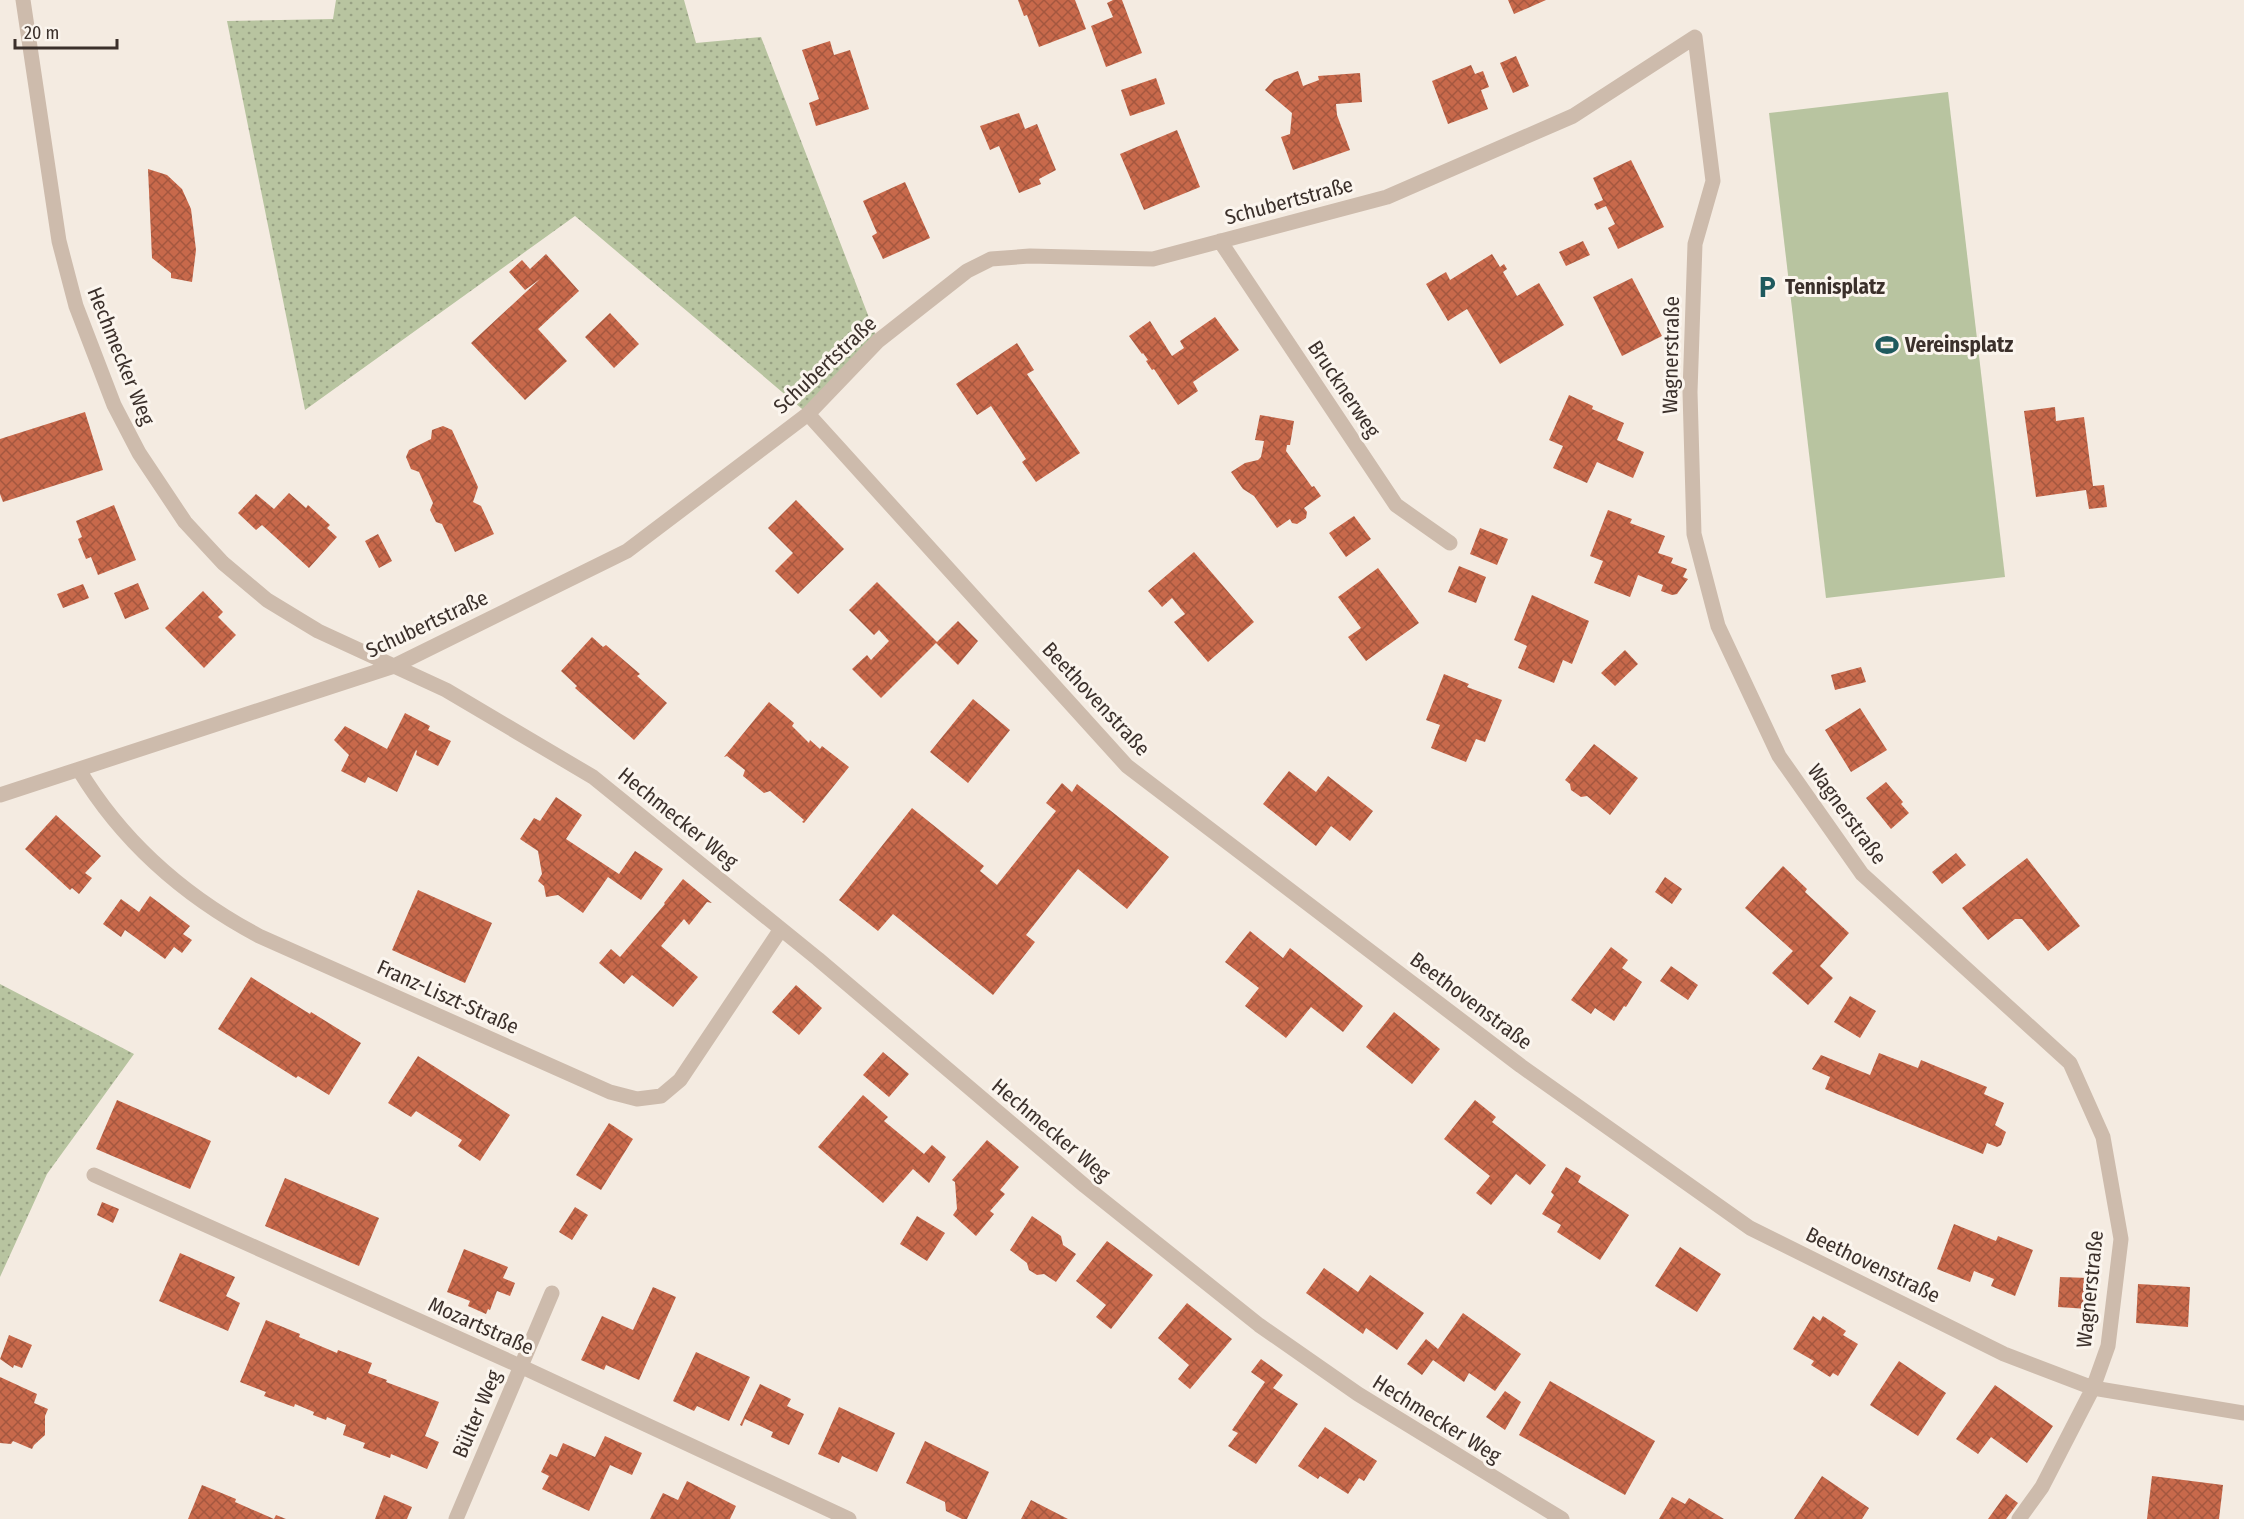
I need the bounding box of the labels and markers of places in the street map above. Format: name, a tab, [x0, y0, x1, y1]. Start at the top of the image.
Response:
parking icon: Tennisplatz	[1754, 274, 1780, 300]
place label: Tennisplatz	[1785, 274, 1885, 300]
sports icon: Vereinsplatz	[1874, 332, 1900, 358]
place label: Vereinsplatz	[1904, 332, 2013, 358]

